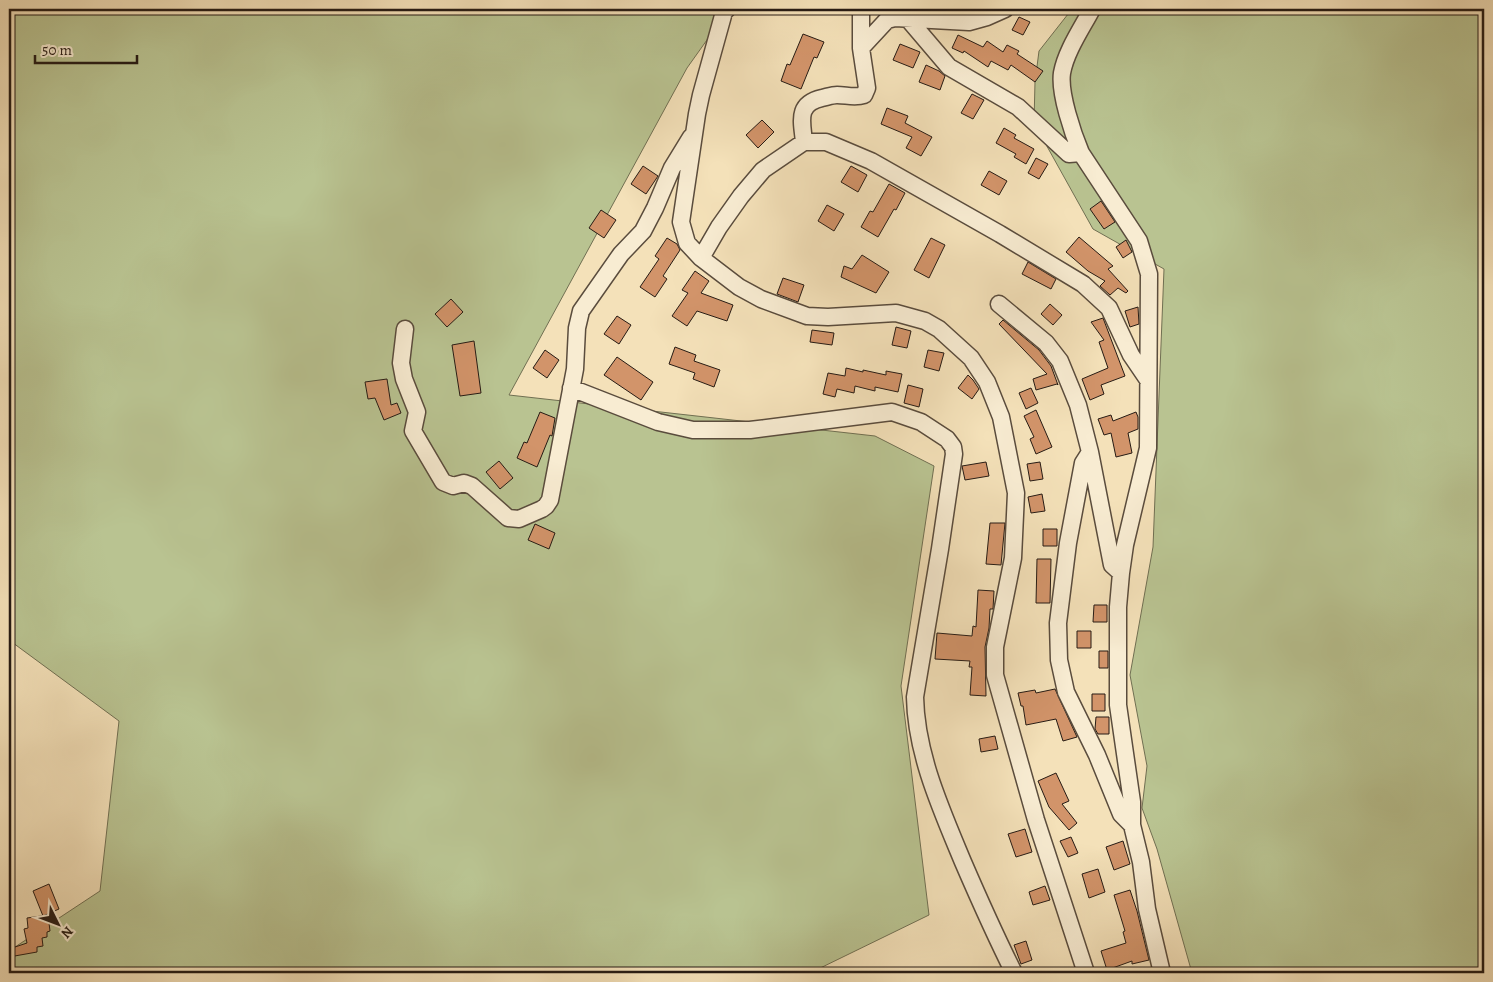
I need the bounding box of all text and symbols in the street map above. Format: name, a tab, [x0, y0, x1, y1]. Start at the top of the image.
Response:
scale bar	[35, 32, 138, 64]
text: 50 m	[42, 40, 72, 60]
north arrow	[32, 900, 82, 950]
text: N	[57, 922, 78, 943]

